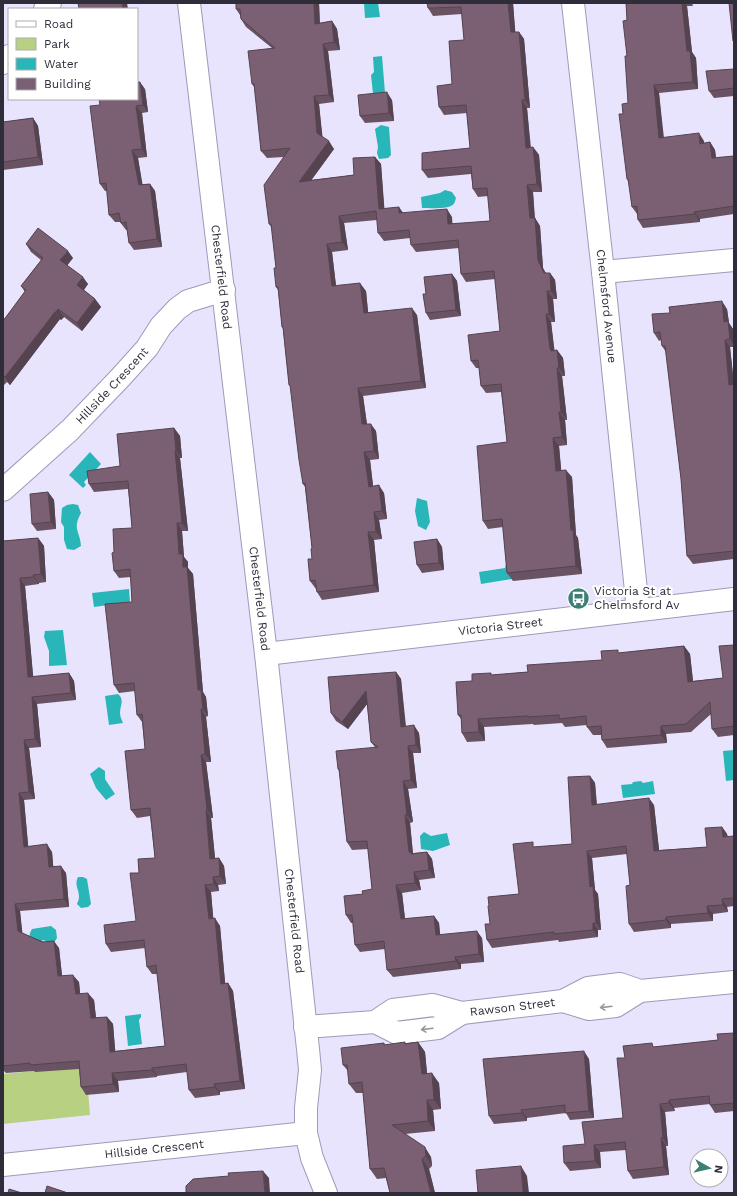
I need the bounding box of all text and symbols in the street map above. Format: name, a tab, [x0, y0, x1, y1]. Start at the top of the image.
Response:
legend	[8, 8, 138, 100]
text: Road	[44, 17, 73, 31]
text: Park	[44, 37, 70, 51]
text: Water	[44, 57, 79, 71]
text: Building	[44, 77, 91, 91]
street label: Chesterfield Road	[208, 224, 235, 330]
street label: Chelmsford Avenue	[594, 249, 619, 364]
street label: Hillside Crescent	[73, 344, 151, 427]
street label: Chesterfield Road	[246, 546, 273, 652]
place label: Victoria St at Chelmsford Av	[594, 584, 680, 612]
bus stop icon: Victoria St at Chelmsford Av	[566, 585, 592, 611]
street label: Victoria Street	[457, 615, 543, 638]
street label: Chesterfield Road	[282, 868, 307, 974]
street label: Rawson Street	[469, 995, 556, 1019]
one-way arrow	[600, 1003, 613, 1011]
one-way arrow	[421, 1025, 434, 1033]
street label: Hillside Crescent	[104, 1137, 205, 1161]
north arrow	[689, 1148, 729, 1188]
text: N	[711, 1164, 725, 1174]

